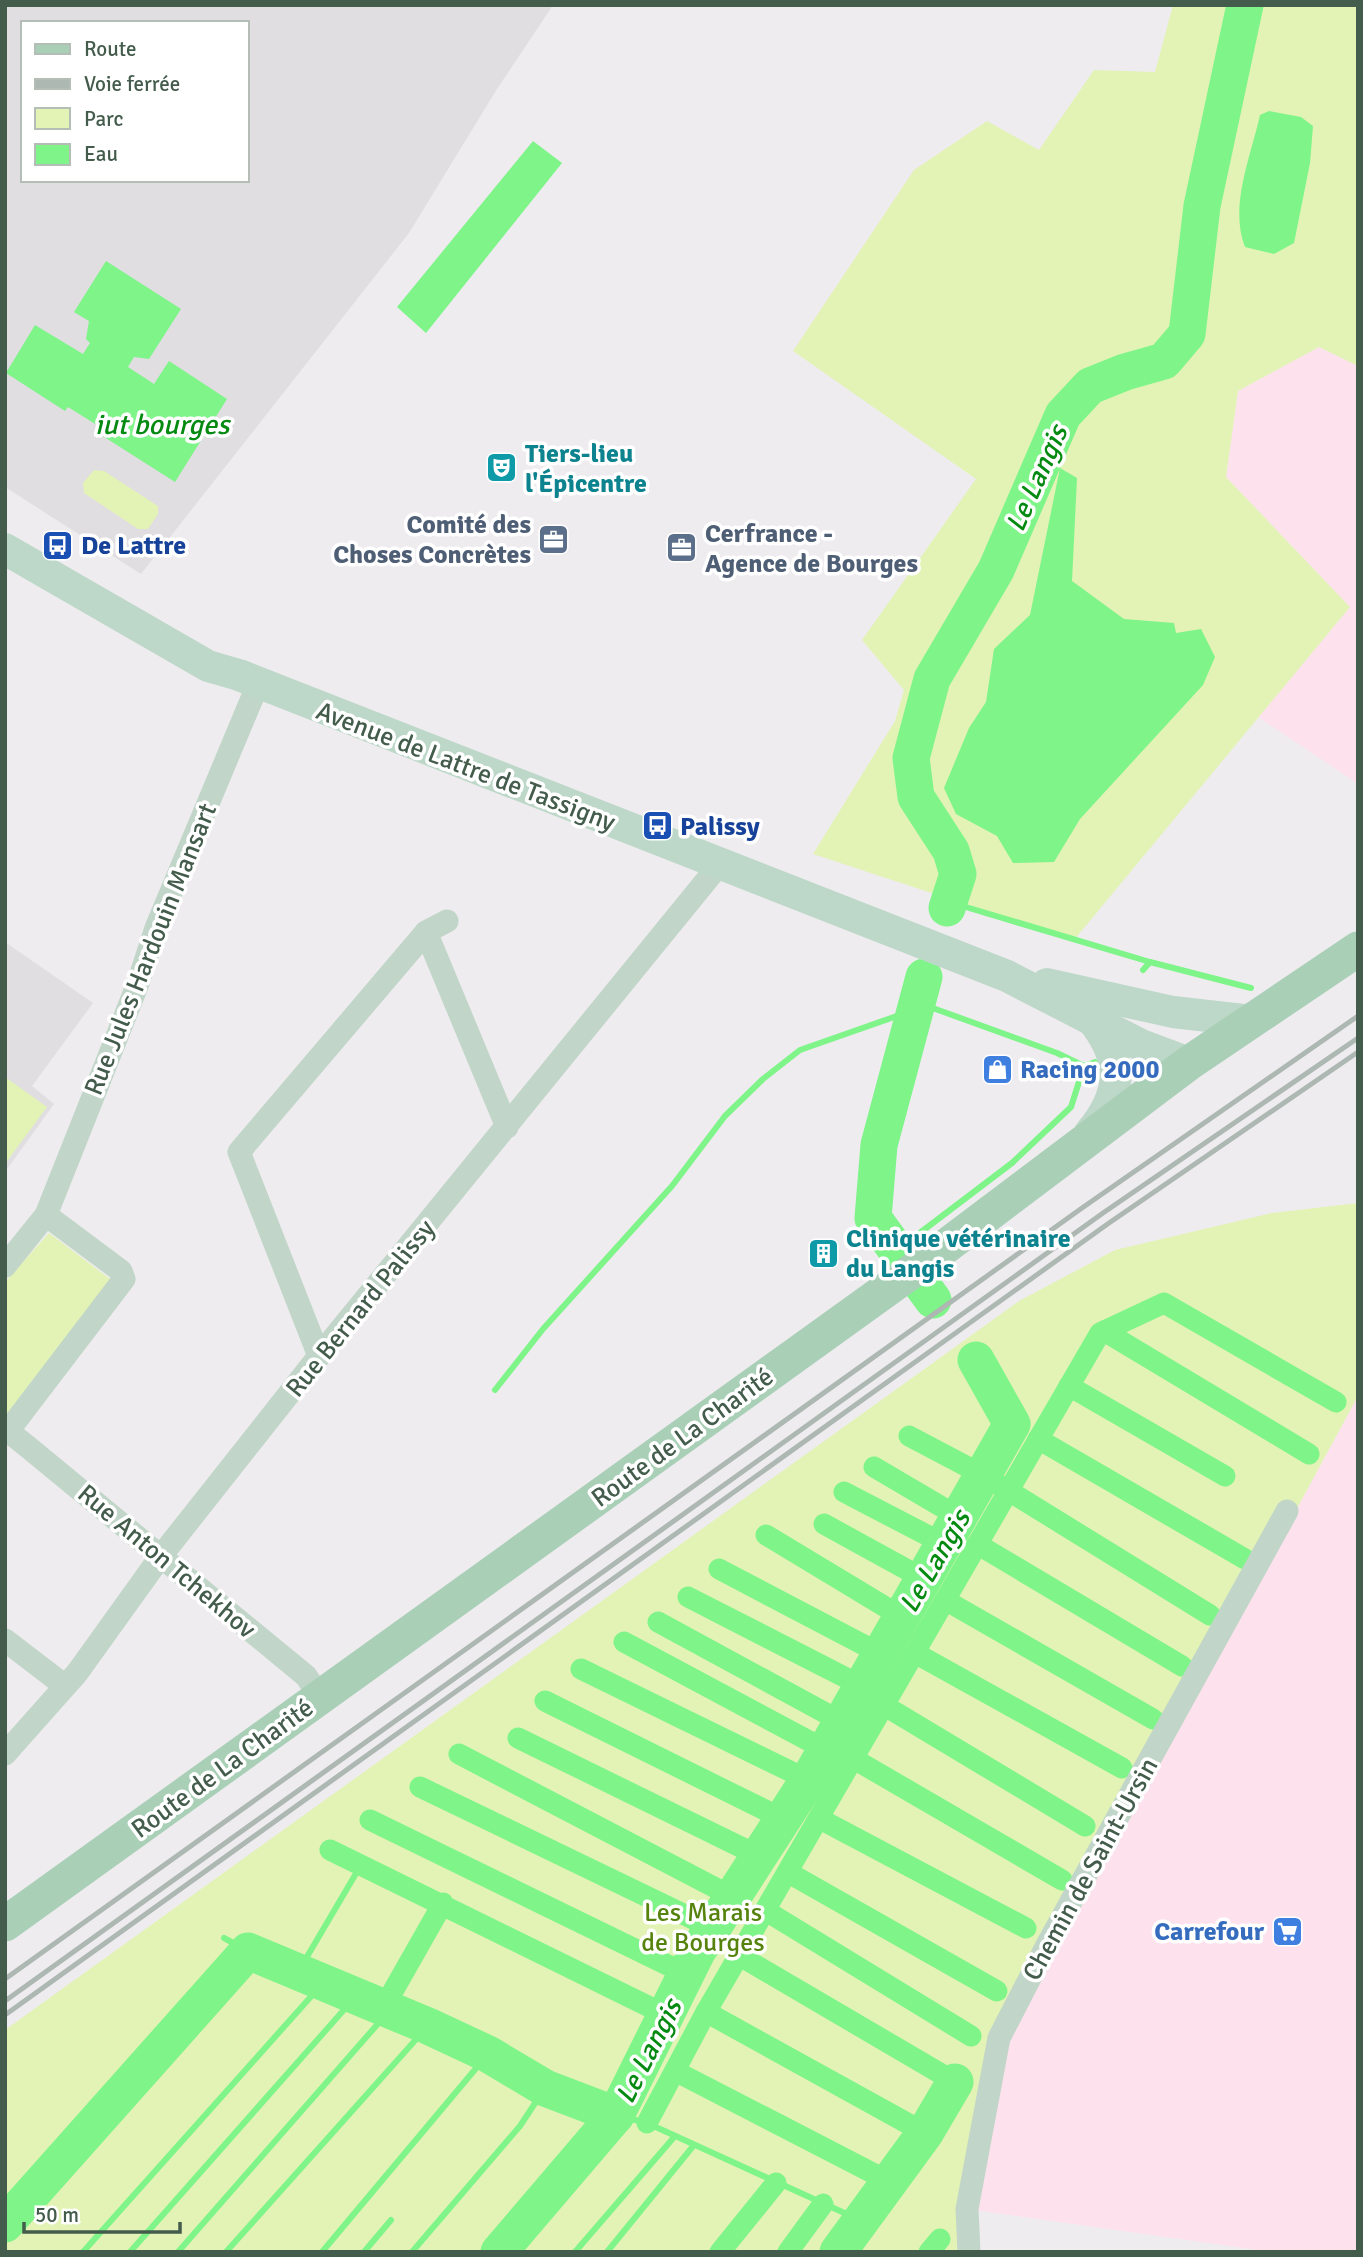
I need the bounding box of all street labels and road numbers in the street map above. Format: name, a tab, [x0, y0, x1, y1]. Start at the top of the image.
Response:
street label: Avenue de Lattre de Tassigny	[312, 695, 620, 839]
street label: Rue Jules Hardouin Mansart	[78, 799, 224, 1100]
street label: Rue Bernard Palissy	[279, 1213, 442, 1404]
street label: Route de La Charité	[585, 1361, 780, 1515]
street label: Rue Anton Tchekhov	[71, 1478, 262, 1646]
street label: Route de La Charité	[125, 1692, 320, 1846]
street label: Chemin de Saint-Ursin	[1016, 1753, 1165, 1986]

